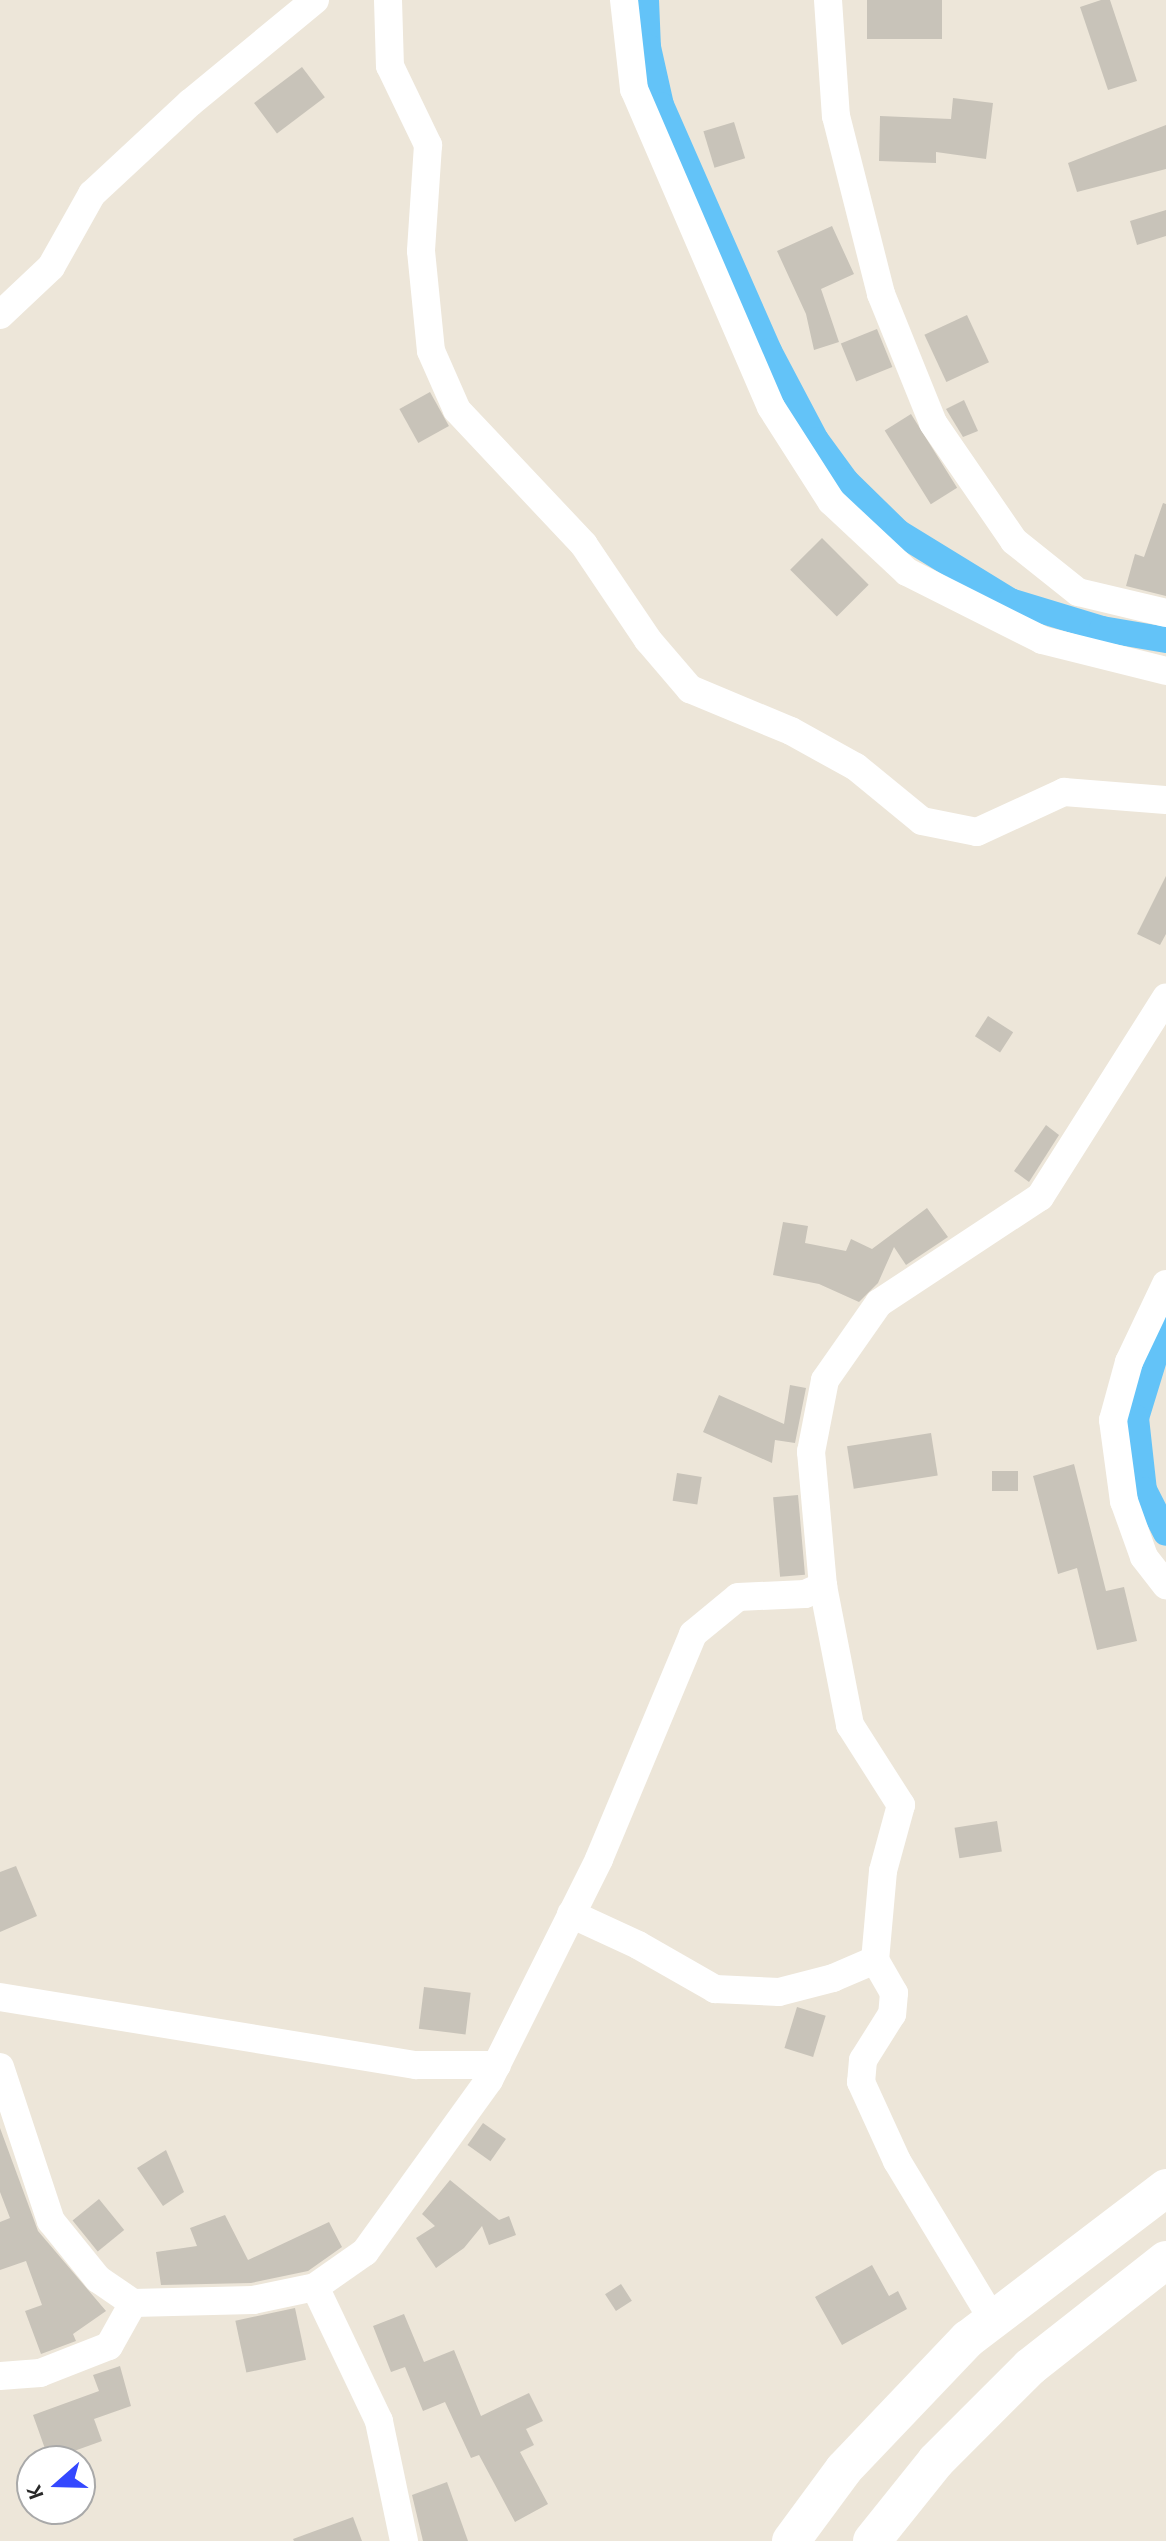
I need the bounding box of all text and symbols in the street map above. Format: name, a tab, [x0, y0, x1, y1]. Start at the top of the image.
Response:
north arrow	[16, 2445, 96, 2525]
text: K	[23, 2483, 48, 2502]

